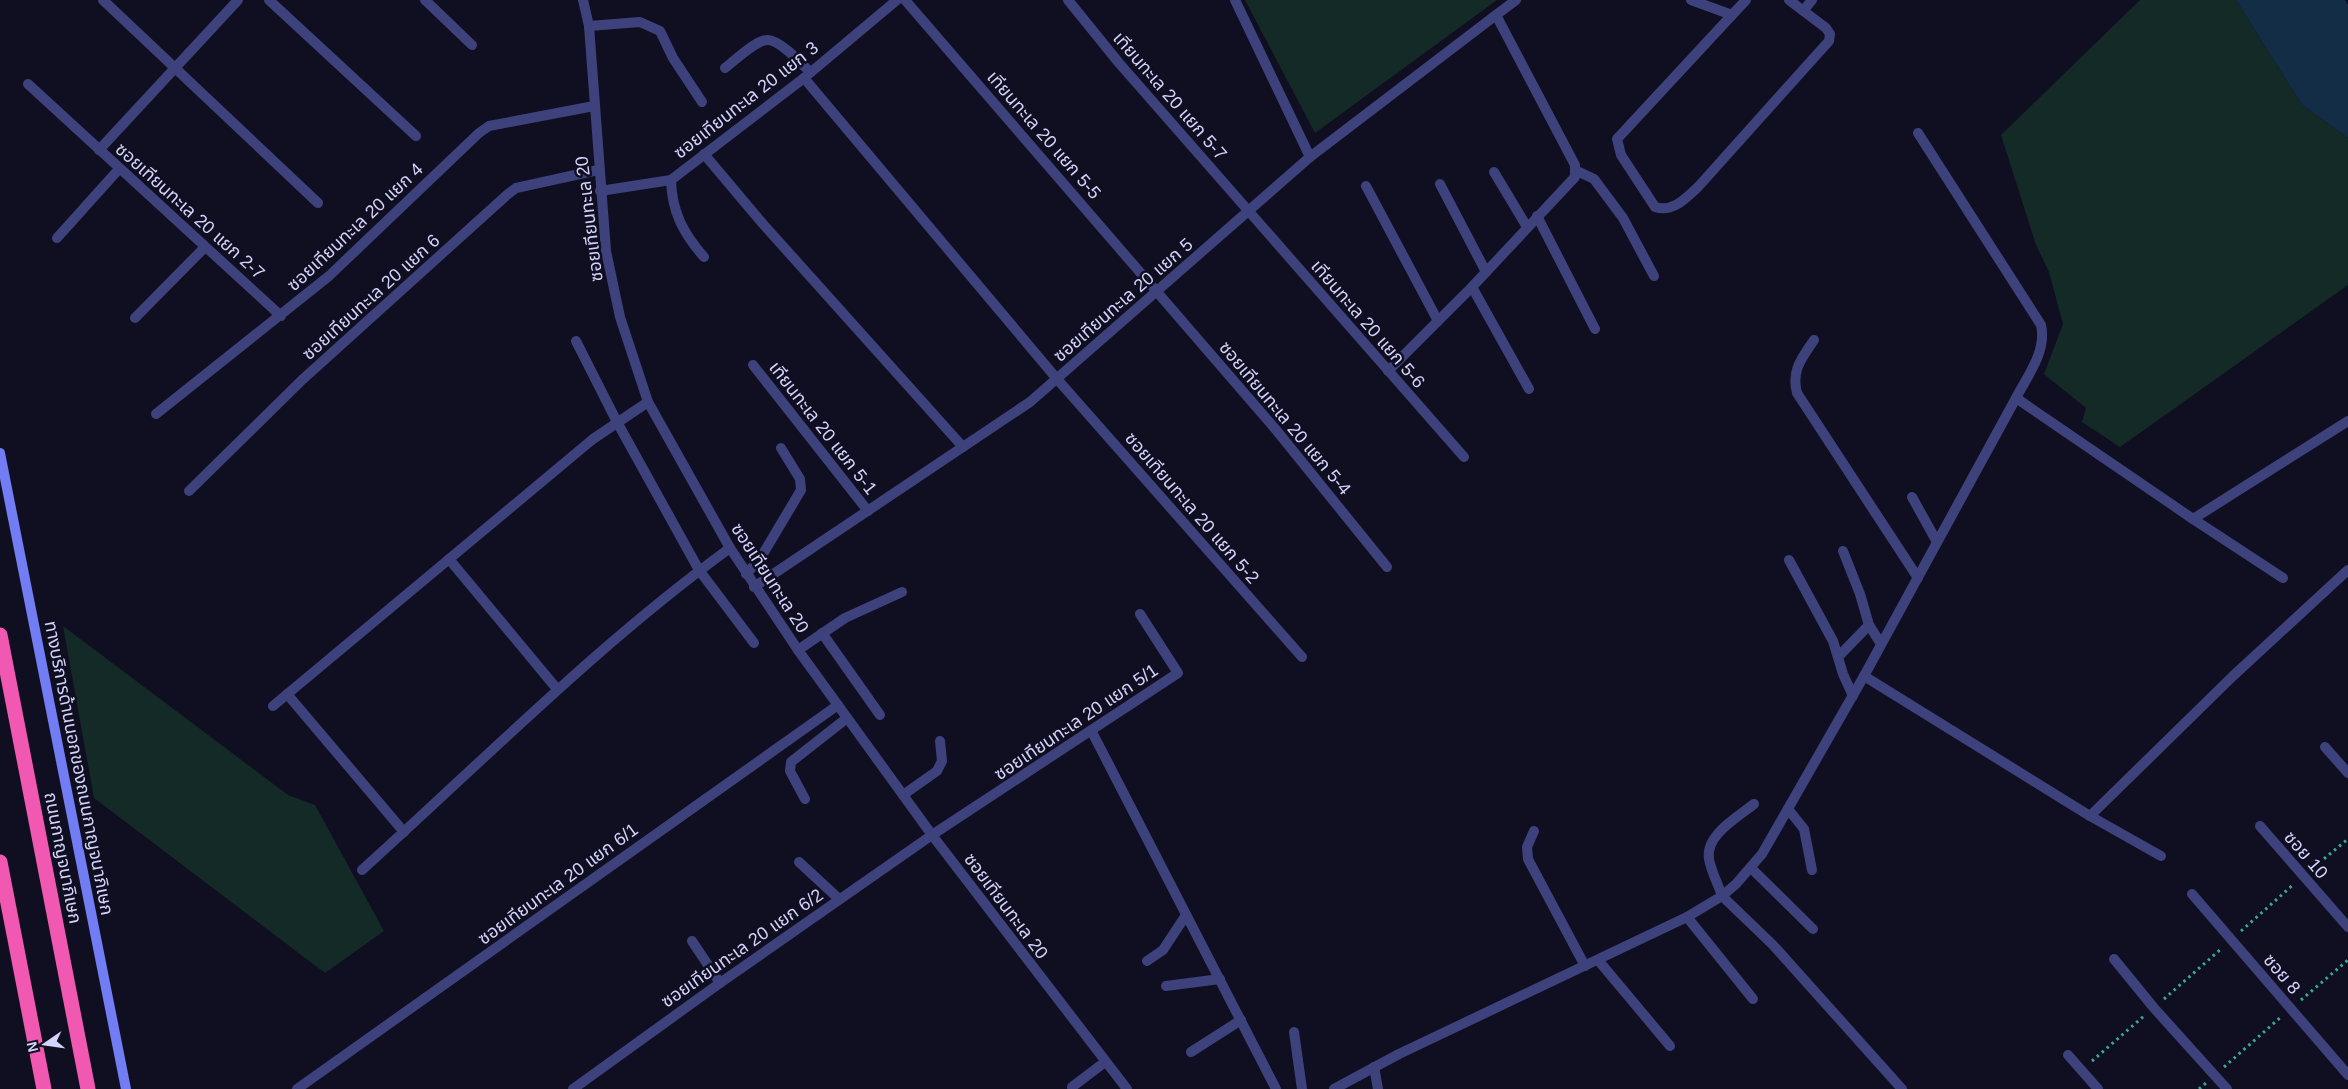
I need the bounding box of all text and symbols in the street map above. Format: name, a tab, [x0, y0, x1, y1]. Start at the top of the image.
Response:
street label: เทียนทะเล 20 แยก 5-7	[1109, 28, 1231, 164]
street label: ซอยเทียนทะเล 20 แยก 3	[670, 37, 822, 163]
street label: เทียนทะเล 20 แยก 5-5	[983, 67, 1105, 203]
street label: ซอยเทียนทะเล 20 แยก 2-7	[111, 139, 269, 283]
street label: ซอยเทียนทะเล 20	[571, 155, 607, 283]
street label: ซอยเทียนทะเล 20 แยก 4	[283, 159, 427, 295]
street label: ซอยเทียนทะเล 20 แยก 6	[298, 230, 444, 364]
street label: ซอยเทียนทะเล 20 แยก 5	[1049, 234, 1197, 366]
street label: เทียนทะเล 20 แยก 5-6	[1307, 256, 1429, 392]
street label: ซอยเทียนทะเล 20 แยก 5-4	[1215, 337, 1355, 499]
street label: เทียนทะเล 20 แยก 5-1	[765, 358, 881, 498]
street label: ซอยเทียนทะเล 20 แยก 5-2	[1121, 428, 1263, 588]
street label: ซอยเทียนทะเล 20	[727, 520, 813, 636]
street label: ทางบริการด้านนอกของถนนกาญจนาภิเษก	[40, 619, 118, 917]
street label: ซอยเทียนทะเล 20 แยก 5/1	[991, 660, 1161, 784]
street label: ถนนกาญจนาภิเษก	[40, 790, 86, 926]
street label: ซอยเทียนทะเล 20 แยก 6/1	[474, 819, 642, 949]
street label: ซอย 10	[2280, 827, 2332, 883]
street label: ซอยเทียนทะเล 20	[960, 849, 1052, 963]
street label: ซอยเทียนทะเล 20 แยก 6/2	[657, 885, 827, 1011]
street label: ซอย 8	[2260, 950, 2304, 998]
north arrow	[20, 1019, 70, 1069]
text: N	[23, 1040, 41, 1054]

